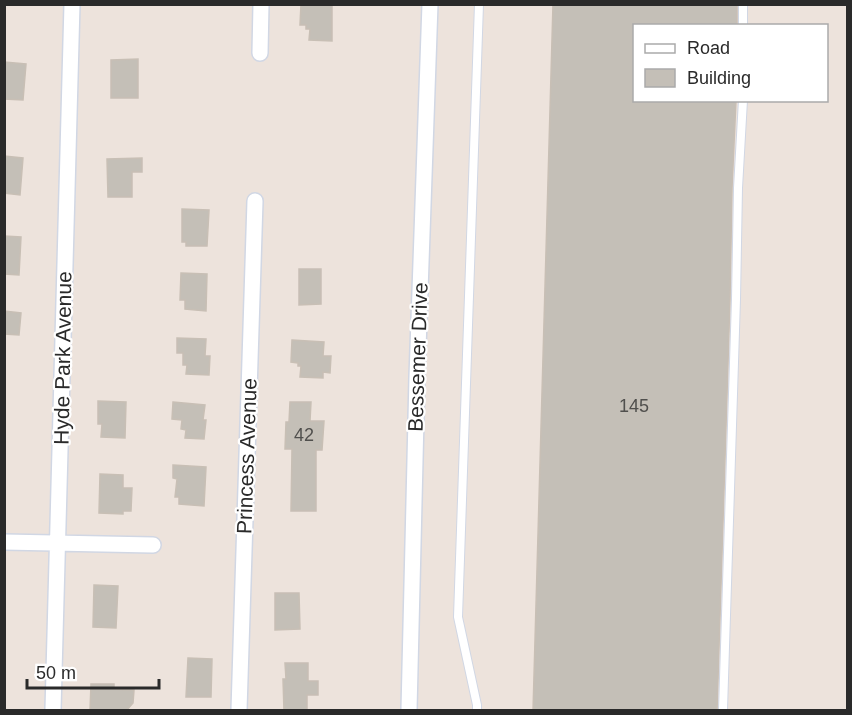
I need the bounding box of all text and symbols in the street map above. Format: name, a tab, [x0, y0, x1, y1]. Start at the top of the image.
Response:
legend	[633, 24, 828, 102]
text: Road	[687, 38, 730, 58]
text: Building	[687, 68, 751, 88]
street label: Hyde Park Avenue	[49, 271, 76, 445]
street label: Bessemer Drive	[403, 282, 432, 432]
street label: Princess Avenue	[232, 378, 261, 534]
house number: 145	[619, 396, 649, 416]
house number: 42	[294, 425, 314, 445]
scale bar	[27, 652, 159, 690]
text: 50 m	[36, 663, 76, 683]

